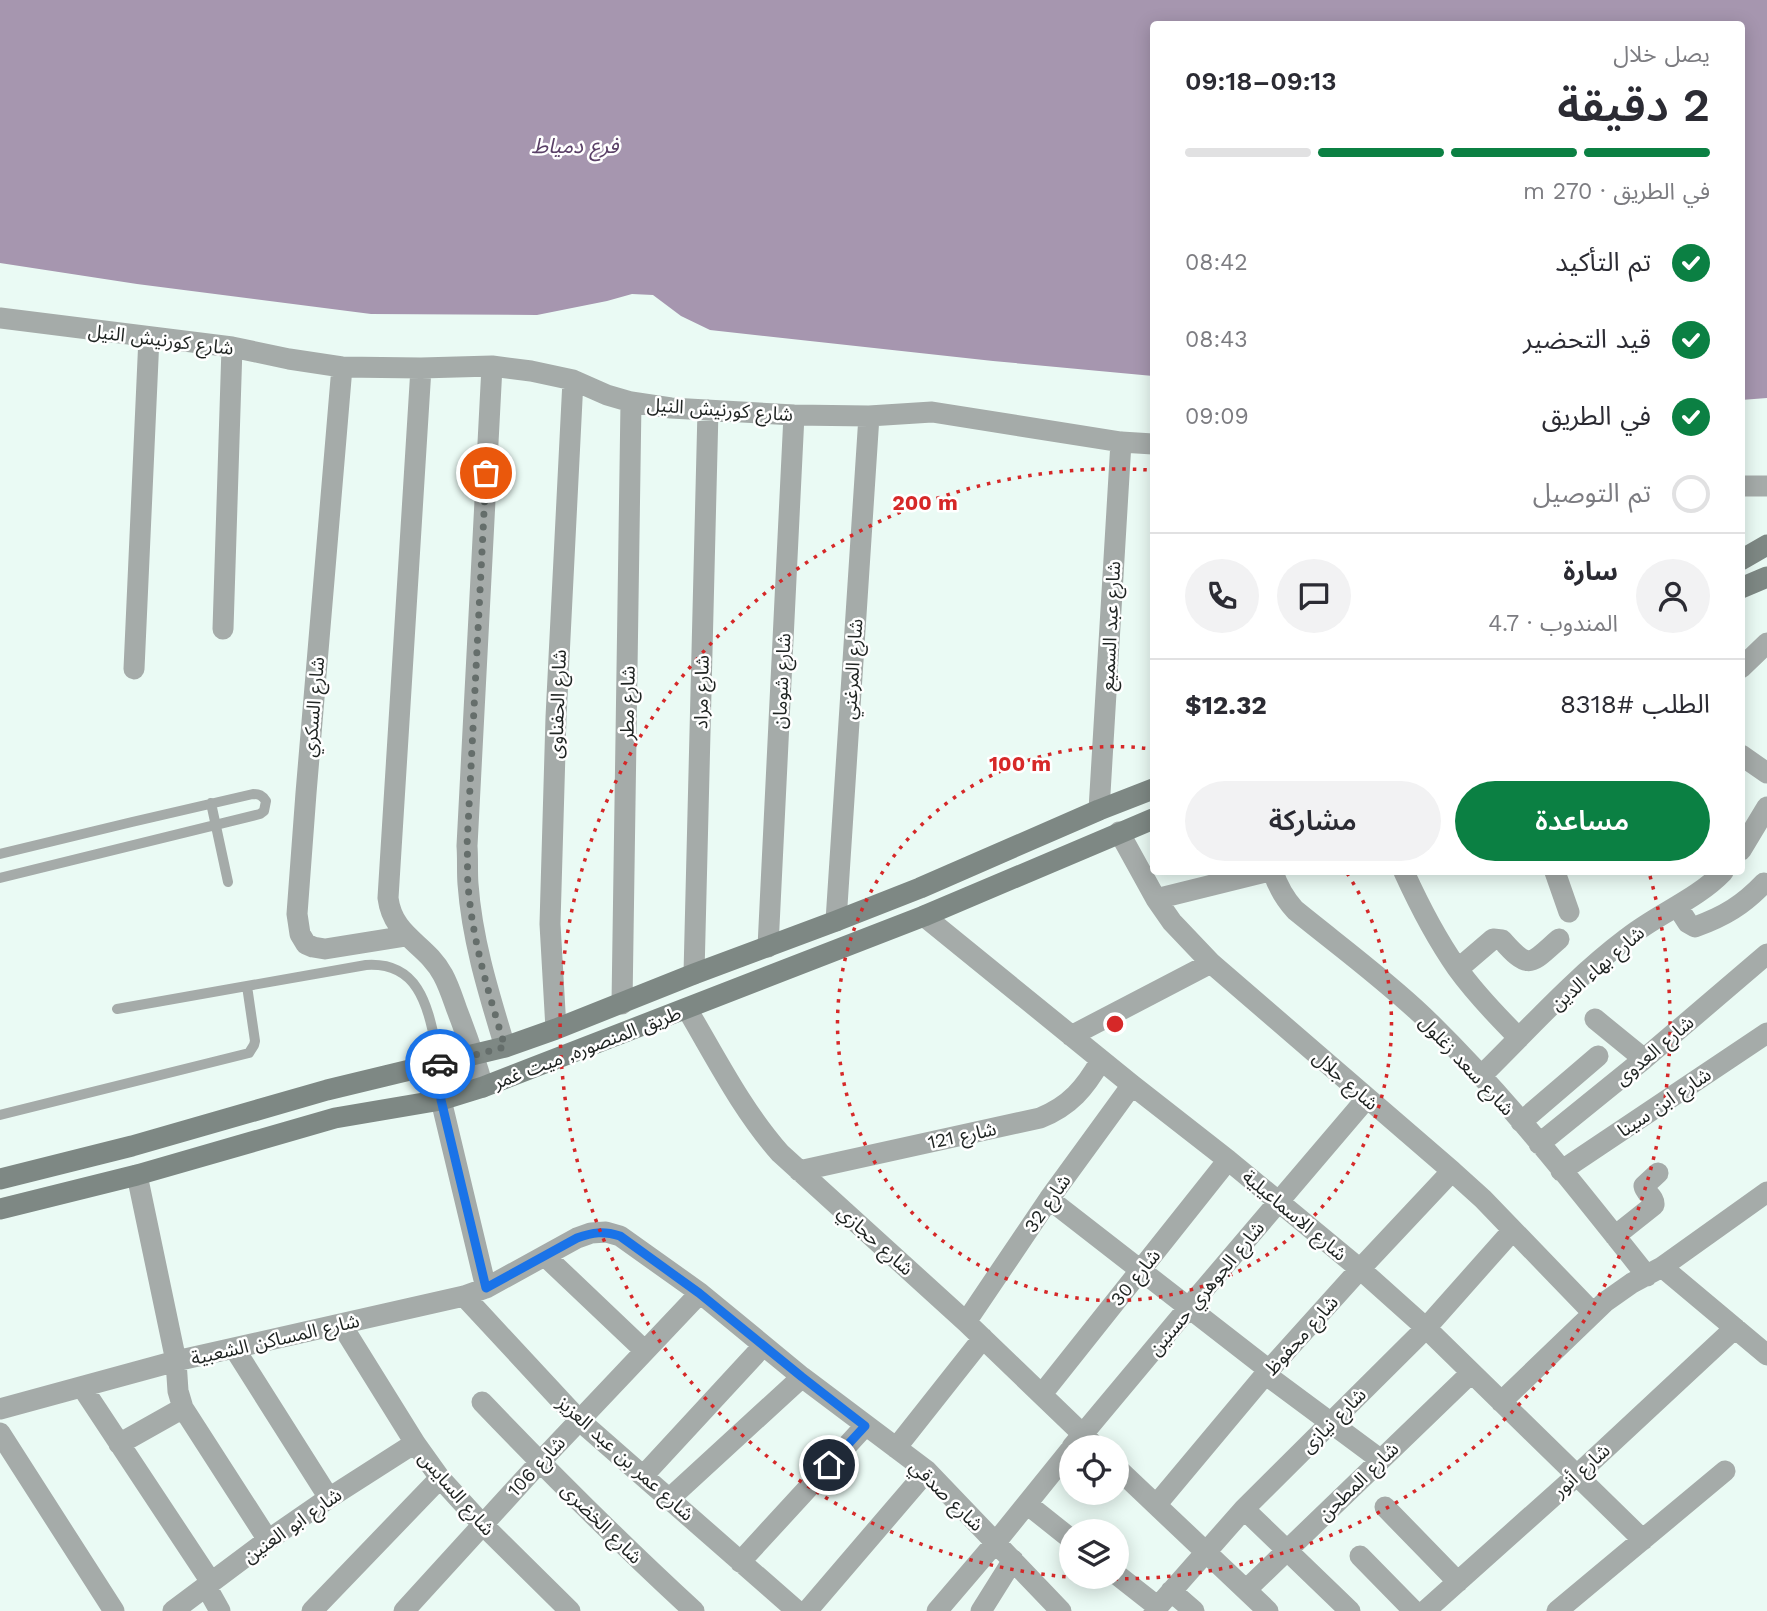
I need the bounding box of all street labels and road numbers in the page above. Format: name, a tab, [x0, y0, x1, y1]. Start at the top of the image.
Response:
street label: شارع كورنيش النيل	[87, 319, 235, 362]
street label: شارع كورنيش النيل	[646, 393, 794, 428]
street label: شارع عبد السميع	[1096, 561, 1128, 692]
street label: شارع المرغني	[838, 618, 871, 720]
street label: شارع شومان	[768, 633, 797, 730]
street label: شارع الحفناوى	[544, 649, 573, 759]
street label: شارع مراد	[689, 655, 716, 729]
street label: شارع السكري	[298, 656, 333, 759]
street label: شارع مطر	[615, 666, 642, 741]
street label: شارع بهاء الدين	[1546, 921, 1650, 1017]
street label: طريق المنصوره, ميت غمر	[489, 1001, 684, 1094]
street label: شارع سعد زغلول	[1413, 1010, 1519, 1122]
street label: شارع العدوى	[1610, 1011, 1700, 1092]
street label: شارع جلال	[1307, 1046, 1383, 1117]
street label: شارع ابن سينا	[1613, 1063, 1716, 1144]
street label: شارع 121	[926, 1117, 999, 1156]
street label: شارع الاسماعيلية	[1237, 1165, 1352, 1267]
street label: شارع 32	[1019, 1170, 1077, 1238]
street label: شارع حجازي	[831, 1200, 918, 1283]
street label: شارع الجوهري حسنين	[1144, 1216, 1272, 1362]
street label: شارع 30	[1106, 1244, 1167, 1312]
street label: شارع محفوظ	[1260, 1291, 1345, 1381]
street label: شارع المساكن الشعبية	[189, 1309, 362, 1372]
street label: شارع نيازى	[1296, 1383, 1372, 1459]
street label: شارع عمر بن عبد العزيز	[551, 1390, 699, 1527]
street label: شارع 106	[503, 1431, 572, 1503]
street label: شارع المطحن	[1313, 1437, 1405, 1527]
street label: شارع أنور	[1547, 1439, 1616, 1504]
street label: شارع السايس	[412, 1446, 500, 1542]
street label: شارع صدقي	[903, 1455, 988, 1538]
street label: شارع الخضرى	[555, 1478, 647, 1570]
street label: شارع ابو العنين	[238, 1483, 347, 1570]

